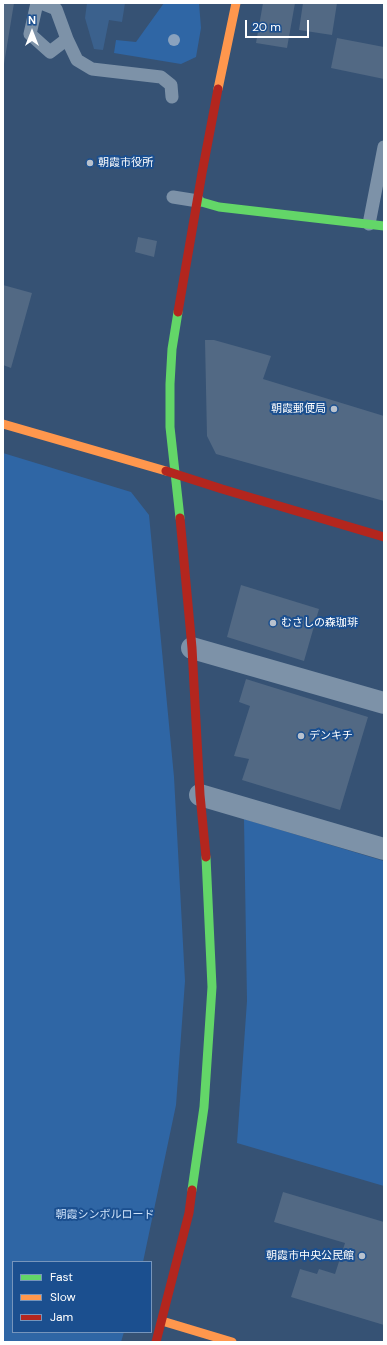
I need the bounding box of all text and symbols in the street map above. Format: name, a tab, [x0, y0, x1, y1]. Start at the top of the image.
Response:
north arrow	[12, 12, 52, 52]
scale bar	[247, 12, 311, 38]
text: N	[28, 13, 36, 27]
text: 20 m	[252, 19, 281, 35]
place label: 朝霞市役所	[98, 156, 153, 170]
marker: 朝霞市役所	[85, 158, 95, 168]
place label: 朝霞郵便局	[271, 402, 326, 416]
marker: 朝霞郵便局	[329, 404, 339, 414]
place label: むさしの森珈琲	[281, 616, 358, 630]
marker: むさしの森珈琲	[268, 618, 278, 628]
place label: デンキチ	[309, 729, 353, 743]
marker: デンキチ	[296, 731, 306, 741]
park label: 朝霞シンボルロード	[56, 1208, 154, 1222]
place label: 朝霞市中央公民館	[266, 1249, 354, 1263]
marker: 朝霞市中央公民館	[357, 1251, 367, 1261]
legend	[12, 1261, 152, 1333]
text: Fast	[50, 1269, 73, 1285]
text: Slow	[50, 1289, 76, 1305]
text: Jam	[50, 1309, 73, 1325]

